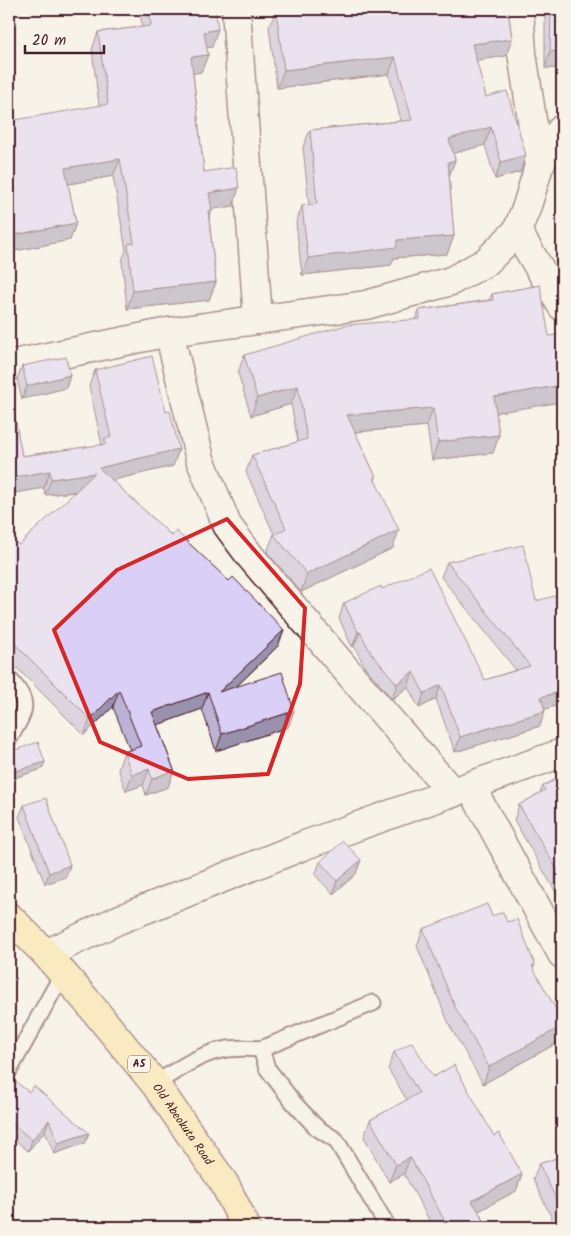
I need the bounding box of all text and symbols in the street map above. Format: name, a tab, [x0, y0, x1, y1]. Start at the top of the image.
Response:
scale bar	[25, 22, 104, 54]
text: 20 m	[32, 29, 66, 53]
road number: A5	[128, 1056, 150, 1072]
street label: Old Abeokuta Road	[148, 1079, 219, 1170]

